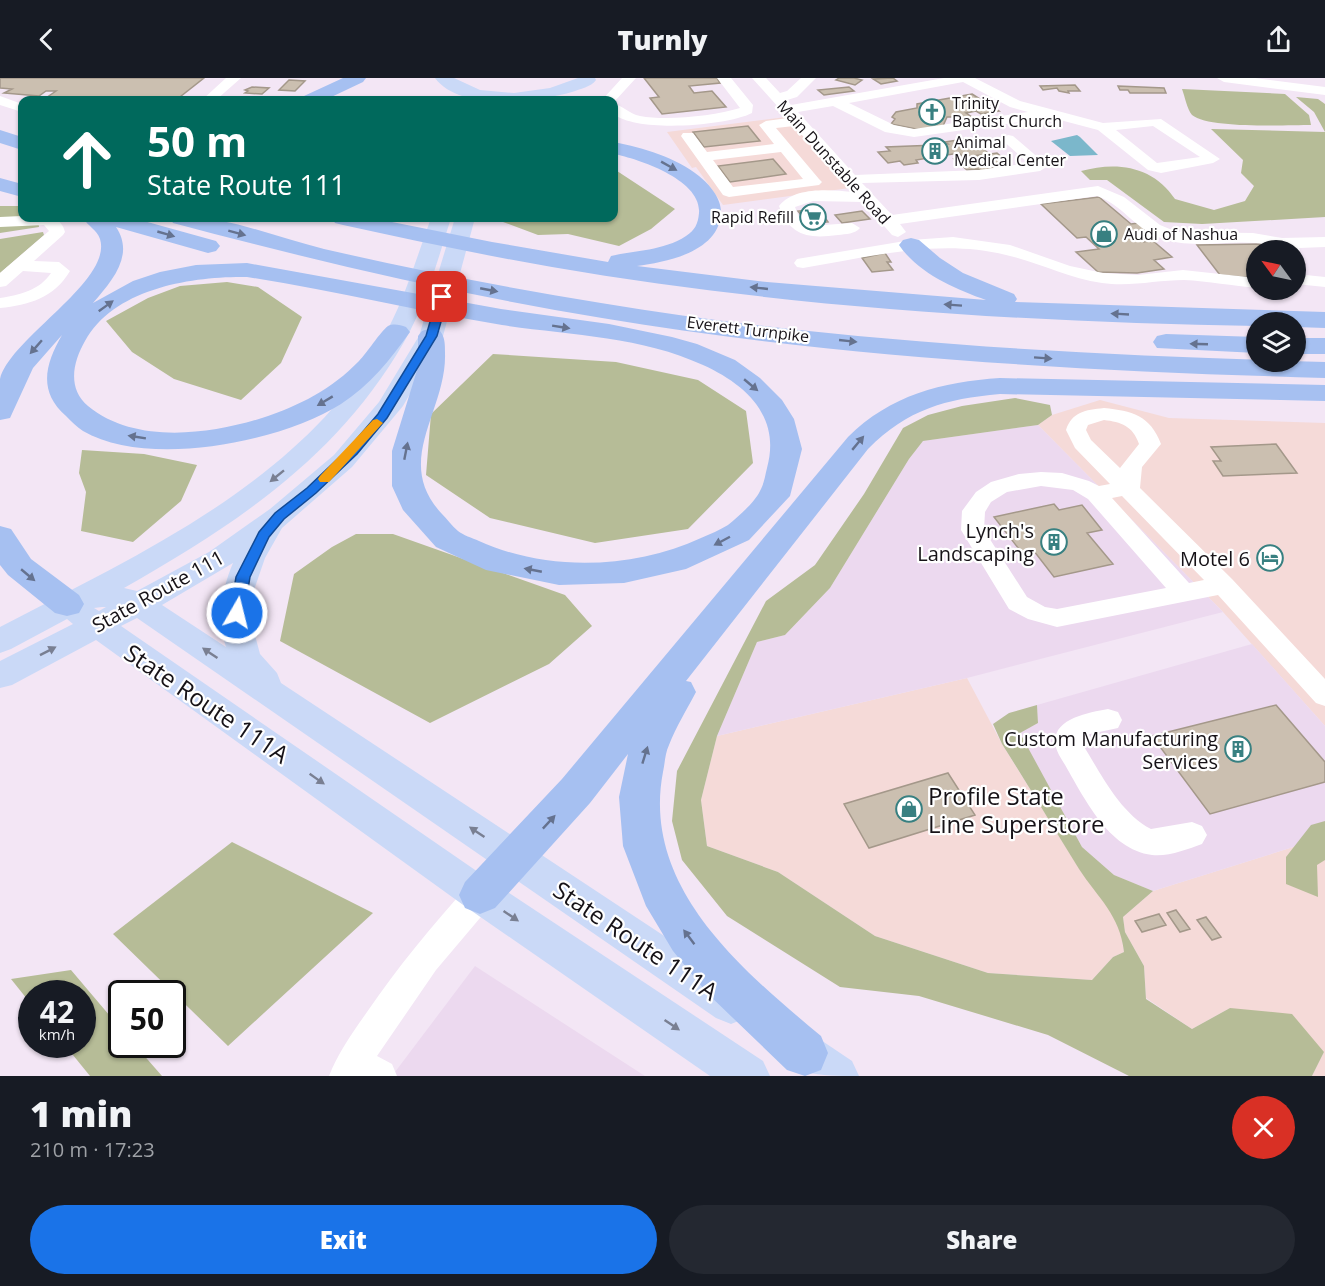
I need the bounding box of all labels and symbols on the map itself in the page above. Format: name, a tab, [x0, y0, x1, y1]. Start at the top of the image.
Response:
place label: Trinity Baptist Church	[952, 92, 1062, 132]
street label: Main Dunstable Road	[772, 95, 896, 229]
church icon: Trinity Baptist Church	[917, 97, 947, 127]
place label: Animal Medical Center	[954, 131, 1067, 171]
building icon: Animal Medical Center	[920, 136, 950, 166]
one-way arrow	[661, 161, 678, 171]
supermarket icon: Rapid Refill	[798, 202, 828, 232]
place label: Rapid Refill	[711, 206, 794, 228]
shop icon: Audi of Nashua	[1089, 219, 1119, 249]
place label: Audi of Nashua	[1124, 223, 1238, 245]
one-way arrow	[228, 229, 247, 239]
one-way arrow	[157, 230, 175, 239]
north arrow	[1246, 240, 1306, 300]
pin	[416, 271, 467, 322]
one-way arrow	[750, 283, 769, 293]
one-way arrow	[480, 286, 499, 295]
one-way arrow	[97, 300, 113, 312]
one-way arrow	[944, 301, 963, 310]
one-way arrow	[1110, 310, 1129, 319]
street label: Everett Turnpike	[686, 311, 810, 347]
one-way arrow	[552, 322, 571, 331]
one-way arrow	[839, 336, 858, 346]
one-way arrow	[30, 339, 43, 354]
one-way arrow	[1189, 339, 1208, 348]
one-way arrow	[1033, 354, 1052, 363]
one-way arrow	[743, 378, 759, 391]
one-way arrow	[316, 396, 333, 406]
one-way arrow	[128, 433, 147, 442]
one-way arrow	[851, 436, 864, 451]
one-way arrow	[402, 442, 412, 460]
one-way arrow	[269, 469, 284, 482]
place label: Lynch's Landscaping	[917, 517, 1034, 567]
building icon: Lynch's Landscaping	[1039, 527, 1069, 557]
one-way arrow	[713, 536, 730, 546]
street label: State Route 111	[87, 543, 229, 639]
hotel icon: Motel 6	[1255, 543, 1285, 573]
place label: Motel 6	[1180, 545, 1250, 572]
one-way arrow	[523, 565, 542, 574]
one-way arrow	[20, 568, 35, 581]
position arrow	[205, 581, 269, 645]
street label: State Route 111A	[118, 636, 296, 771]
one-way arrow	[40, 646, 57, 656]
one-way arrow	[202, 648, 218, 659]
place label: Custom Manufacturing Services	[1004, 725, 1218, 775]
building icon: Custom Manufacturing Services	[1223, 734, 1253, 764]
one-way arrow	[641, 746, 650, 764]
one-way arrow	[309, 773, 325, 784]
place label: Profile State Line Superstore	[928, 779, 1105, 840]
shop icon: Profile State Line Superstore	[894, 794, 924, 824]
one-way arrow	[542, 814, 556, 829]
one-way arrow	[469, 826, 485, 838]
street label: State Route 111A	[547, 873, 725, 1008]
one-way arrow	[502, 910, 519, 921]
one-way arrow	[683, 929, 695, 945]
speed limit sign: 50	[108, 980, 186, 1058]
one-way arrow	[664, 1019, 680, 1031]

